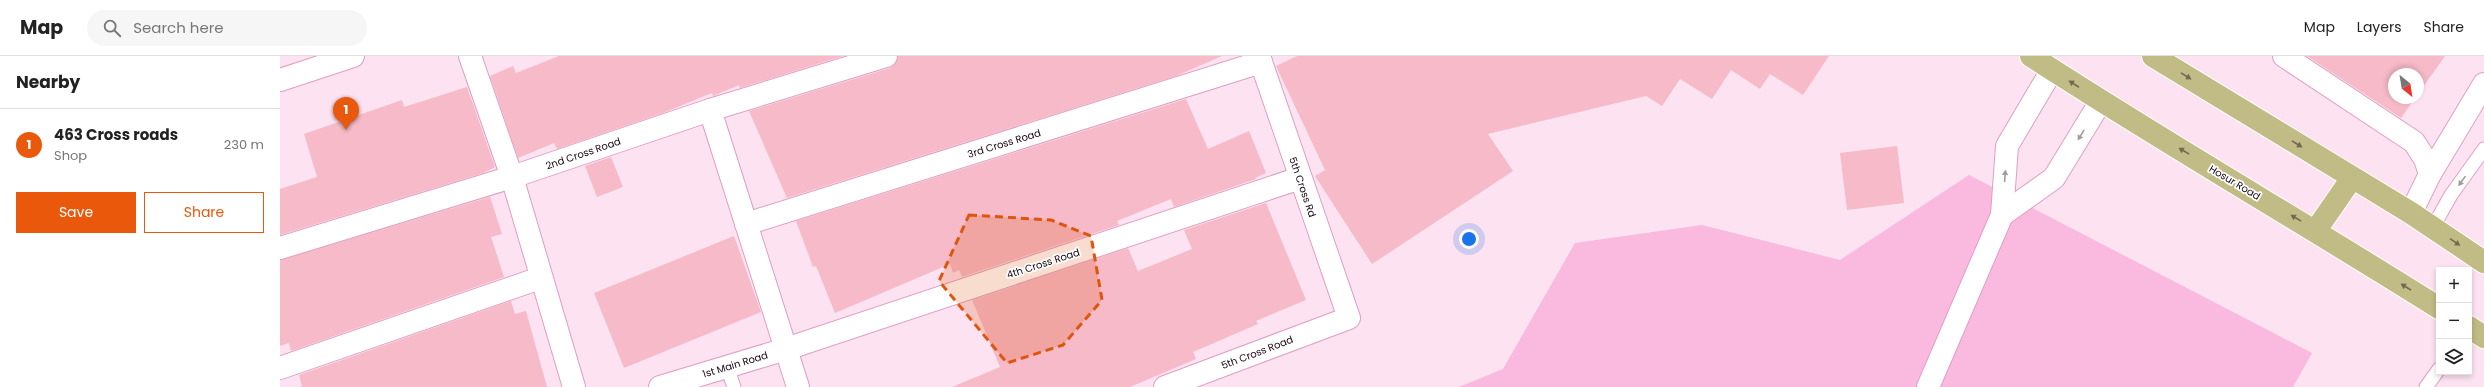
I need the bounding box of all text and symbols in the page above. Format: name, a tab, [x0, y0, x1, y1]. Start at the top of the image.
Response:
search box	[87, 10, 367, 46]
text: Map	[20, 14, 63, 41]
icon: search	[101, 17, 123, 39]
text: Search here	[133, 17, 224, 38]
text: Map	[2304, 17, 2335, 37]
text: Layers	[2357, 17, 2401, 37]
text: Share	[2423, 17, 2464, 37]
north arrow	[2388, 68, 2424, 104]
text: Nearby	[16, 70, 80, 94]
one-way arrow	[2180, 73, 2192, 80]
one-way arrow	[2068, 80, 2079, 87]
pin: 1	[333, 97, 359, 130]
text: 463 Cross roads	[54, 124, 178, 145]
street label: 3rd Cross Road	[966, 125, 1043, 162]
one-way arrow	[2077, 129, 2084, 141]
street label: 2nd Cross Road	[544, 134, 623, 173]
text: 1	[27, 135, 31, 154]
text: 230 m	[224, 135, 264, 154]
one-way arrow	[2291, 141, 2303, 148]
text: Shop	[54, 146, 87, 165]
one-way arrow	[2178, 148, 2190, 155]
street label: 5th Cross Rd	[1285, 155, 1320, 219]
street label: Hosur Road	[2206, 161, 2263, 204]
one-way arrow	[2001, 170, 2008, 182]
one-way arrow	[2458, 175, 2466, 186]
button: Save	[16, 192, 136, 233]
button: Share	[144, 192, 264, 233]
one-way arrow	[2290, 215, 2302, 222]
your location	[1459, 229, 1479, 249]
one-way arrow	[2450, 238, 2460, 246]
street label: 4th Cross Road	[1005, 245, 1082, 282]
map controls	[2436, 267, 2472, 375]
button: +	[2436, 267, 2472, 303]
one-way arrow	[2400, 284, 2412, 291]
button: −	[2436, 303, 2472, 339]
street label: 5th Cross Road	[1219, 332, 1295, 373]
button: layers	[2436, 339, 2472, 375]
street label: 1st Main Road	[701, 347, 770, 382]

